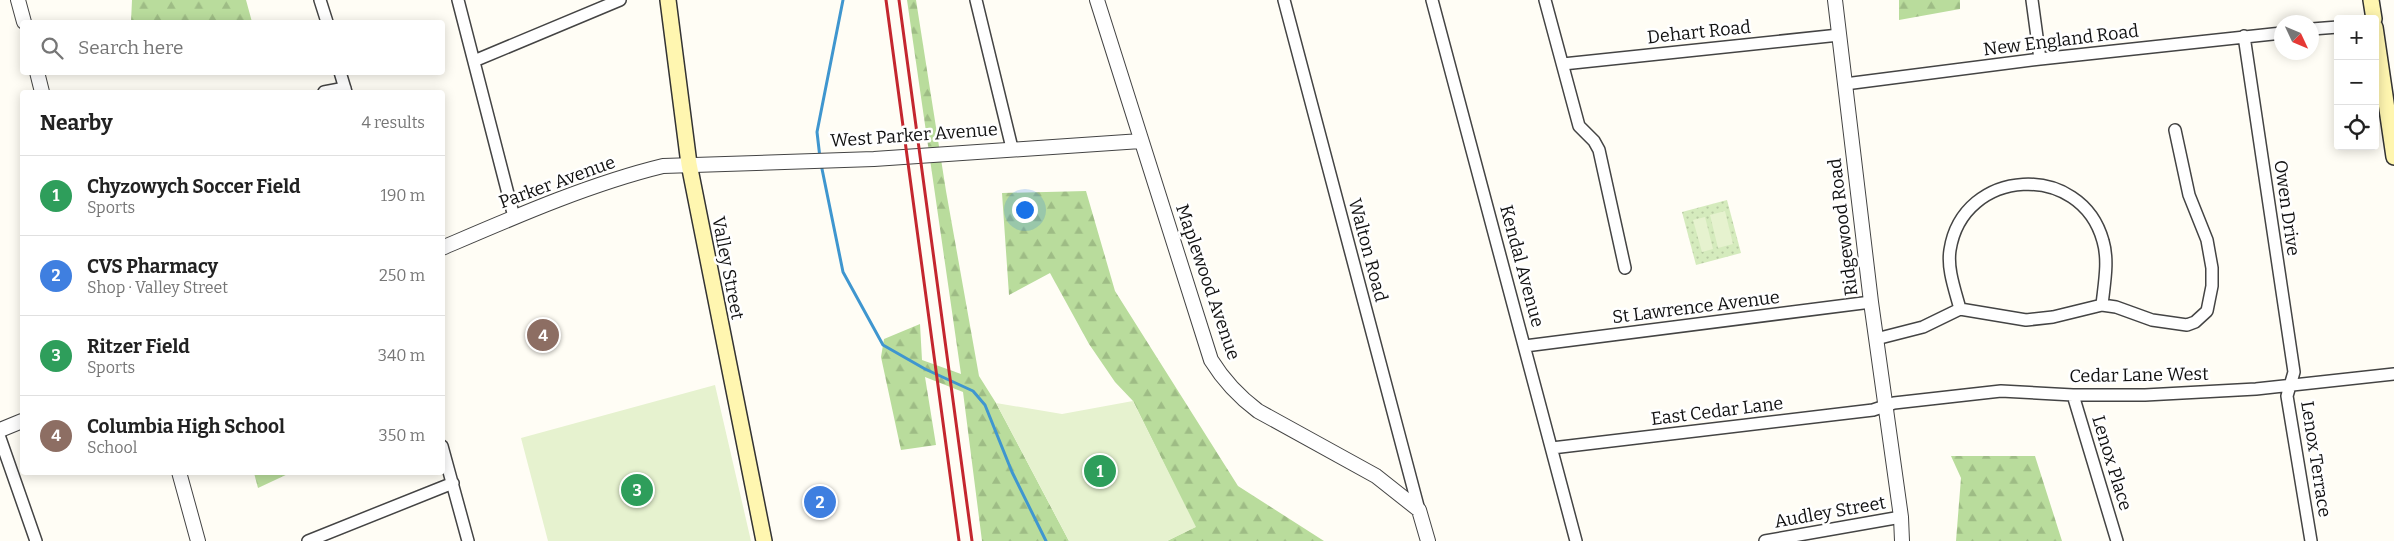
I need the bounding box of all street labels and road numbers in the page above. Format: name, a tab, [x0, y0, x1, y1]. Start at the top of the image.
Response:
street label: Dehart Road	[1646, 16, 1752, 48]
street label: New England Road	[1982, 20, 2140, 60]
street label: West Parker Avenue	[830, 118, 998, 152]
street label: Parker Avenue	[496, 151, 618, 213]
street label: Ridgewood Road	[1824, 157, 1862, 297]
street label: Owen Drive	[2269, 159, 2305, 257]
street label: Walton Road	[1344, 196, 1392, 304]
street label: Maplewood Avenue	[1171, 201, 1245, 363]
street label: Kendal Avenue	[1495, 203, 1549, 329]
street label: Valley Street	[707, 215, 749, 322]
street label: St Lawrence Avenue	[1611, 286, 1781, 328]
street label: Cedar Lane West	[2069, 363, 2209, 387]
street label: East Cedar Lane	[1650, 392, 1784, 430]
street label: Lenox Terrace	[2296, 399, 2336, 519]
street label: Lenox Place	[2087, 413, 2137, 513]
street label: Audley Street	[1773, 491, 1888, 533]

